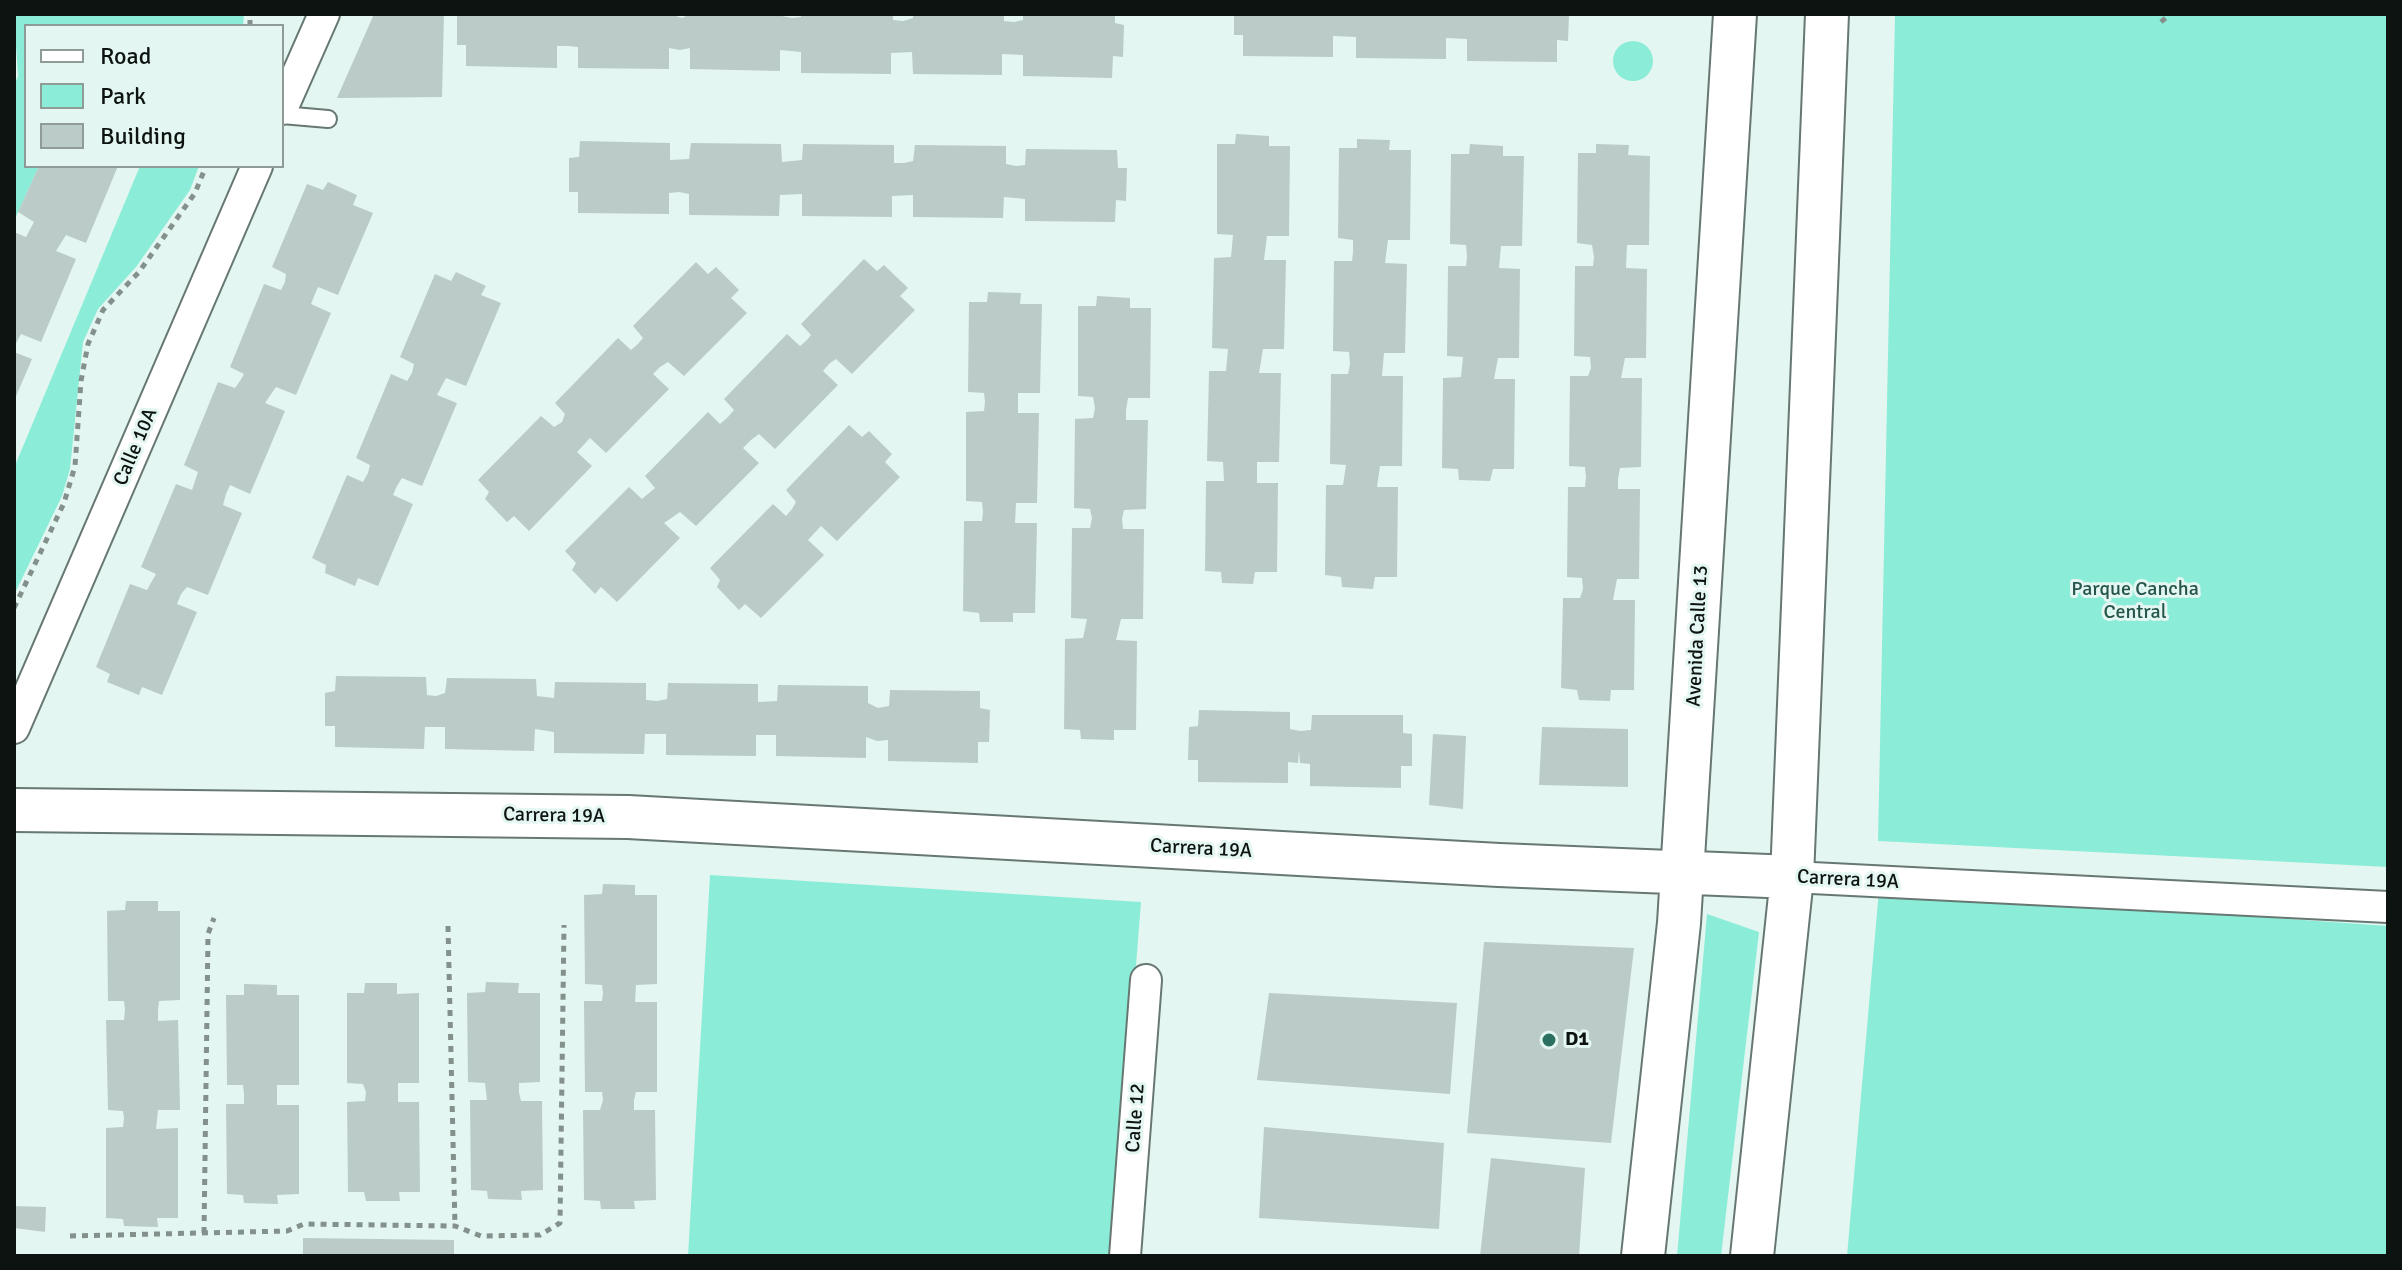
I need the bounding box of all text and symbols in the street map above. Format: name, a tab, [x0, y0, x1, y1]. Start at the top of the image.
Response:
legend	[24, 24, 284, 168]
text: Road	[100, 41, 151, 71]
text: Park	[100, 81, 146, 111]
text: Building	[100, 121, 186, 151]
street label: Calle 10A	[109, 405, 163, 489]
street label: Avenida Calle 13	[1682, 565, 1714, 707]
park label: Parque Cancha Central	[2071, 578, 2199, 625]
street label: Carrera 19A	[503, 803, 605, 829]
street label: Carrera 19A	[1149, 834, 1253, 864]
street label: Carrera 19A	[1796, 865, 1900, 895]
place label: D1	[1565, 1028, 1589, 1052]
marker: D1	[1540, 1031, 1558, 1049]
street label: Calle 12	[1122, 1083, 1150, 1153]

